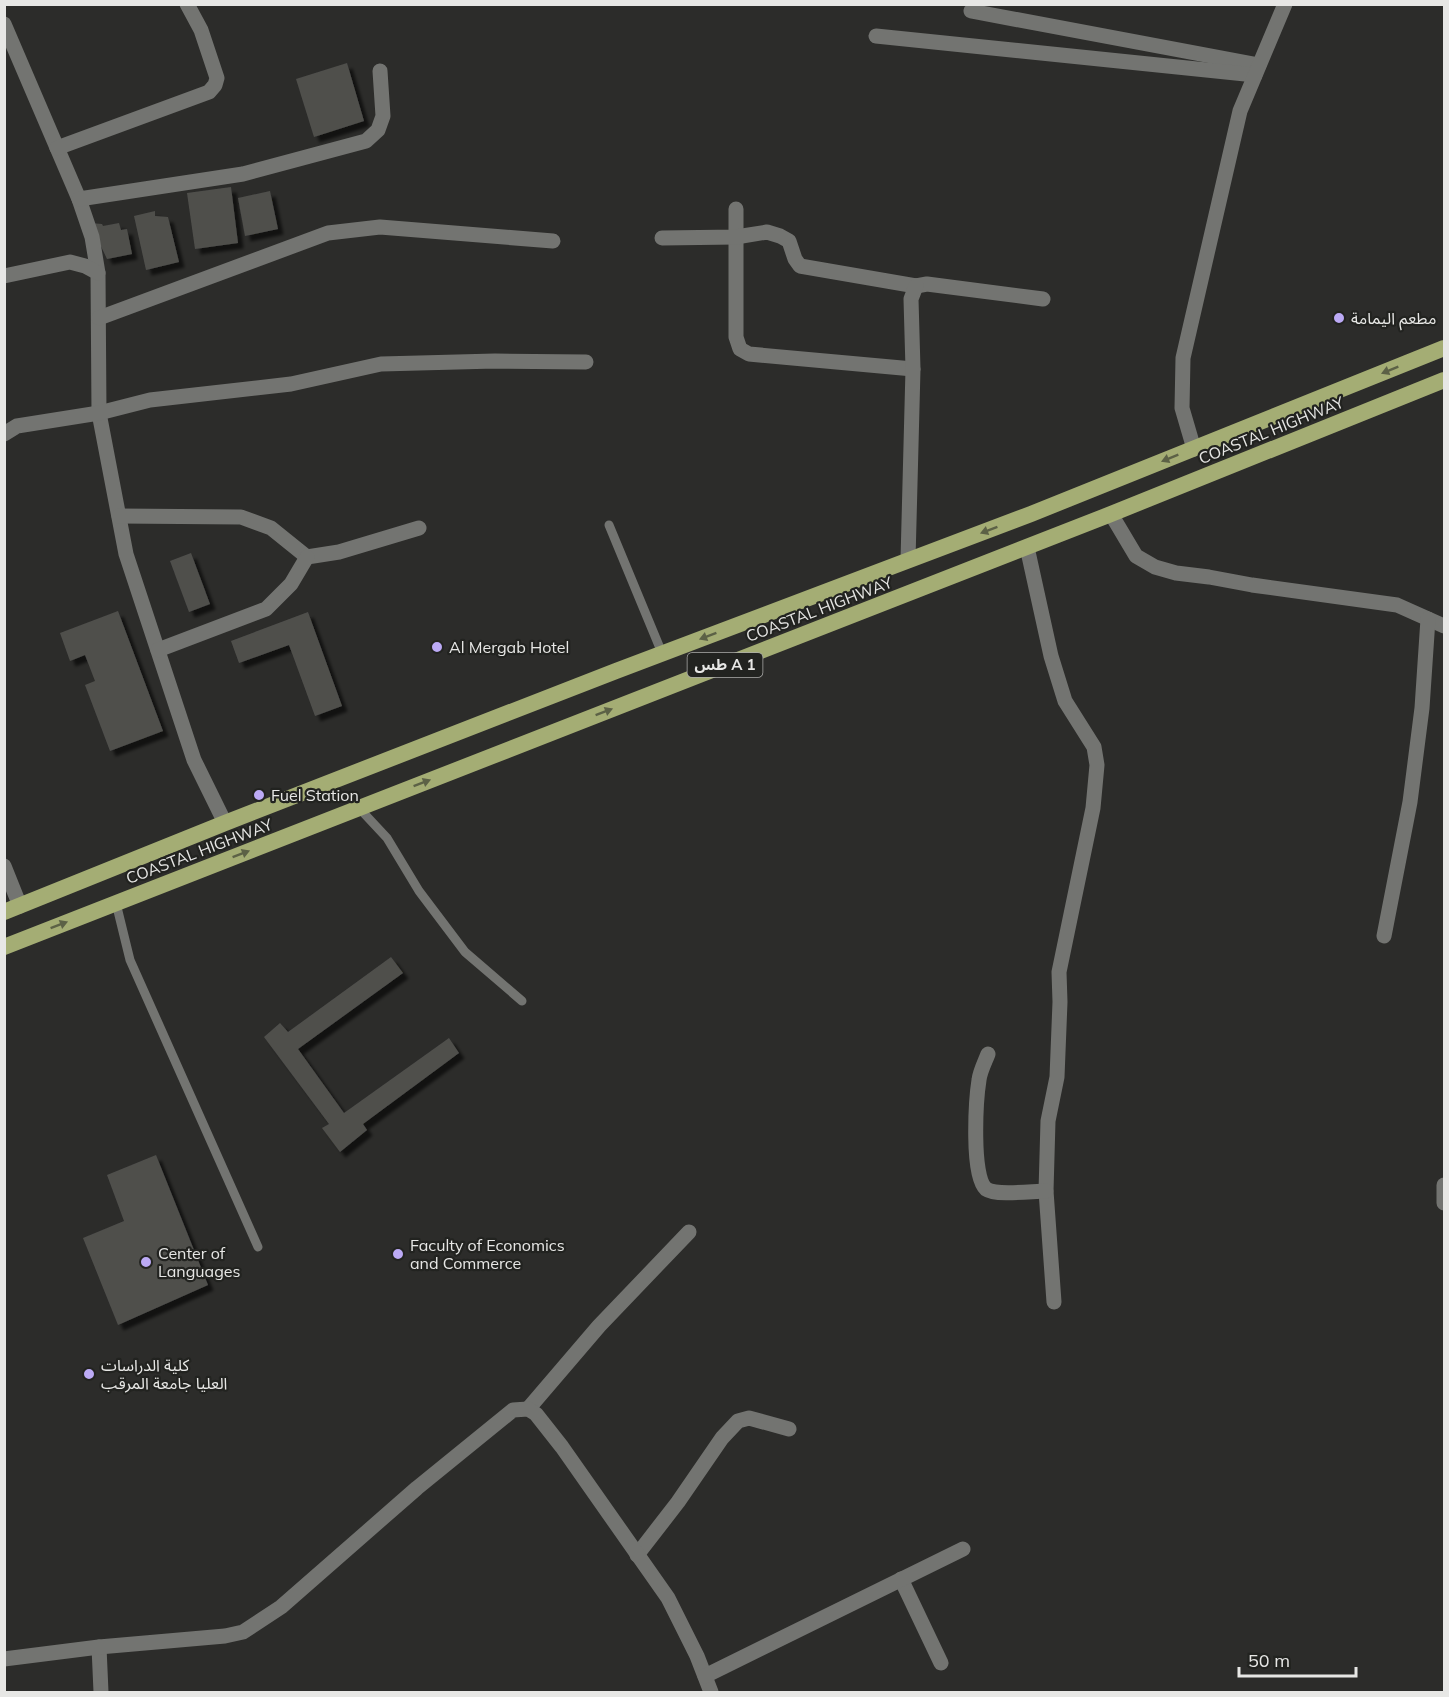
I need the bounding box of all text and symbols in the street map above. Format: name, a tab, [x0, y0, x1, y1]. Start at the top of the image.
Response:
place label: مطعم اليمامة	[1351, 308, 1436, 331]
marker: مطعم اليمامة	[1332, 311, 1346, 325]
one-way arrow	[1381, 365, 1399, 375]
street label: COASTAL HIGHWAY	[1195, 392, 1347, 468]
one-way arrow	[1161, 453, 1179, 463]
one-way arrow	[980, 525, 998, 535]
street label: COASTAL HIGHWAY	[743, 572, 895, 646]
one-way arrow	[699, 631, 717, 641]
place label: Al Mergab Hotel	[449, 637, 569, 657]
marker: Al Mergab Hotel	[430, 640, 444, 654]
road number: طس A 1	[688, 653, 762, 677]
one-way arrow	[595, 707, 613, 716]
one-way arrow	[413, 778, 431, 788]
place label: Fuel Station	[271, 785, 359, 805]
marker: Fuel Station	[252, 788, 266, 802]
street label: COASTAL HIGHWAY	[123, 814, 275, 888]
one-way arrow	[232, 849, 250, 859]
one-way arrow	[50, 920, 68, 930]
place label: Faculty of Economics and Commerce	[410, 1235, 565, 1273]
place label: Center of Languages	[158, 1243, 241, 1281]
marker: Faculty of Economics and Commerce	[391, 1247, 405, 1261]
marker: Center of Languages	[139, 1255, 153, 1269]
place label: كلية الدراسات العليا جامعة المرقب	[101, 1355, 227, 1393]
marker: كلية الدراسات العليا جامعة المرقب	[82, 1367, 96, 1381]
scale bar	[1239, 1640, 1356, 1678]
text: 50 m	[1248, 1649, 1290, 1672]

